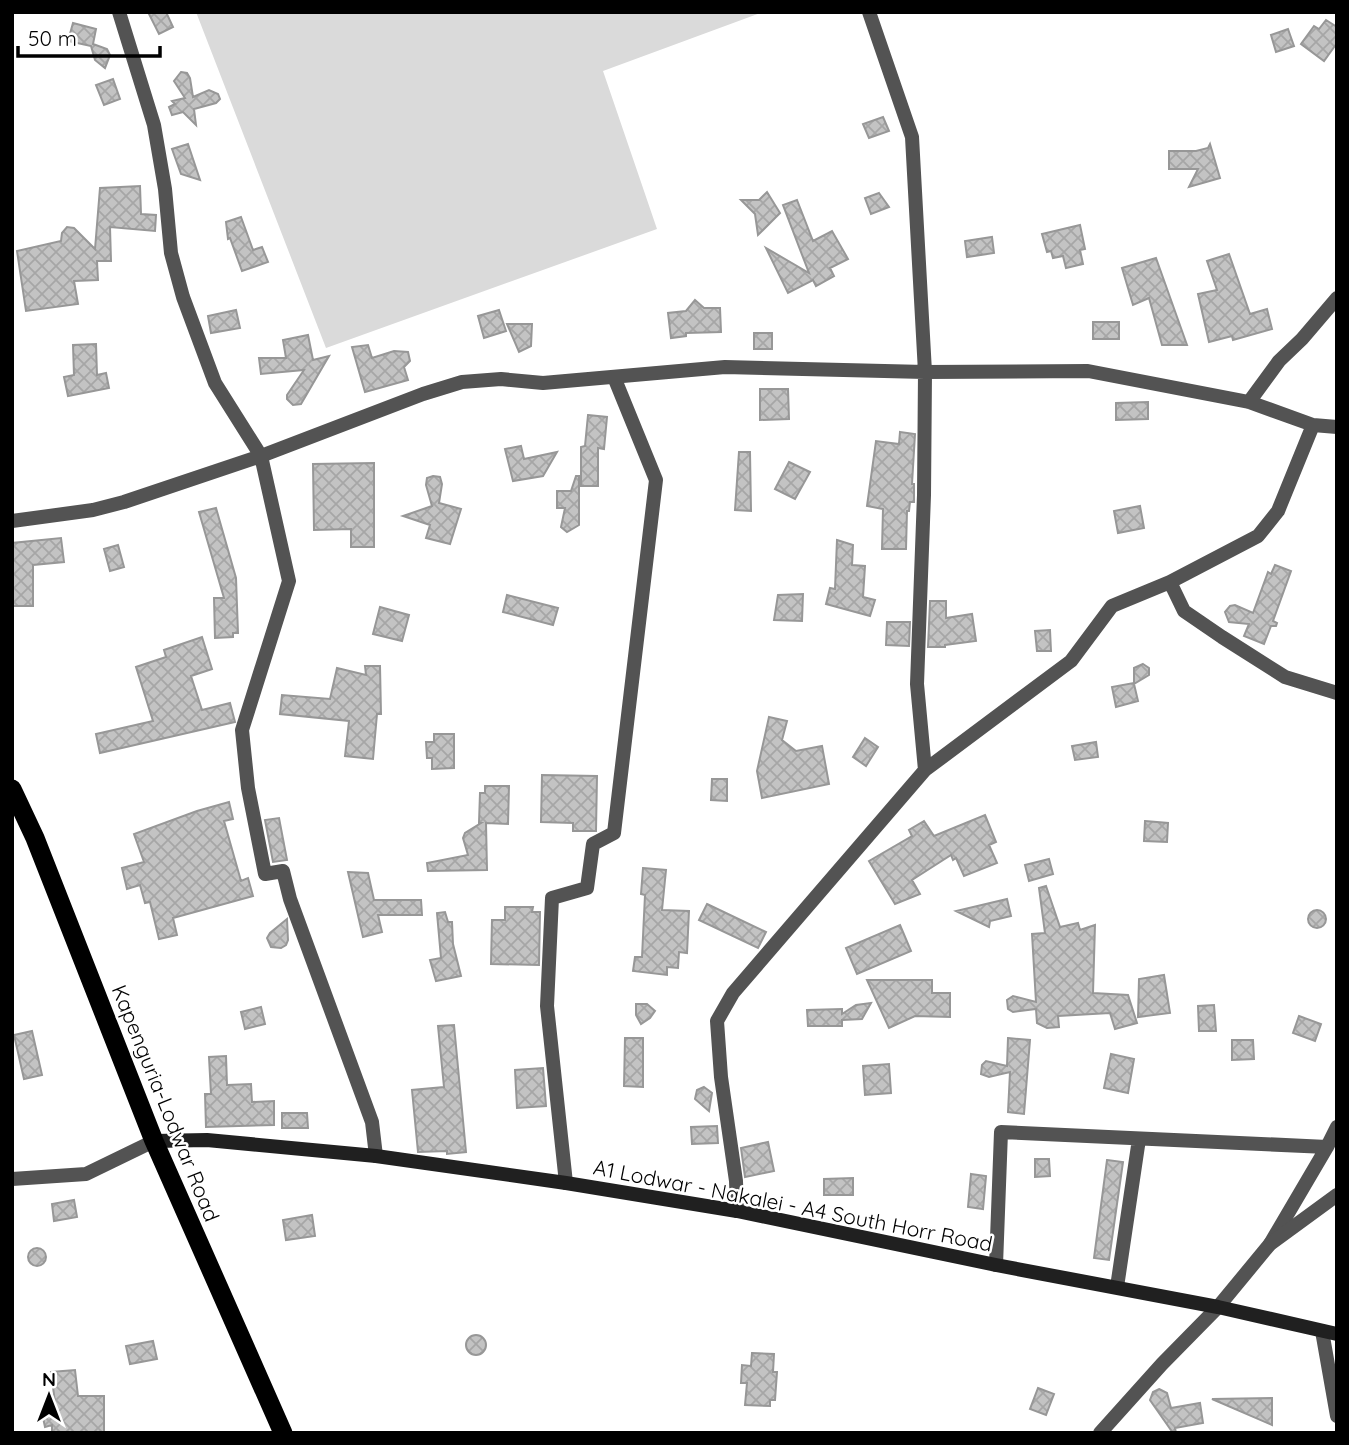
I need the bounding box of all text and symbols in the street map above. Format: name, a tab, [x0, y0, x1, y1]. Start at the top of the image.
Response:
scale bar	[18, 14, 159, 58]
text: 50 m	[28, 25, 77, 51]
street label: Kapenguria-Lodwar Road	[107, 981, 225, 1225]
street label: A1 Lodwar - Nakalei - A4 South Horr Road	[591, 1154, 995, 1256]
north arrow	[14, 1361, 84, 1431]
text: N	[42, 1367, 56, 1391]

